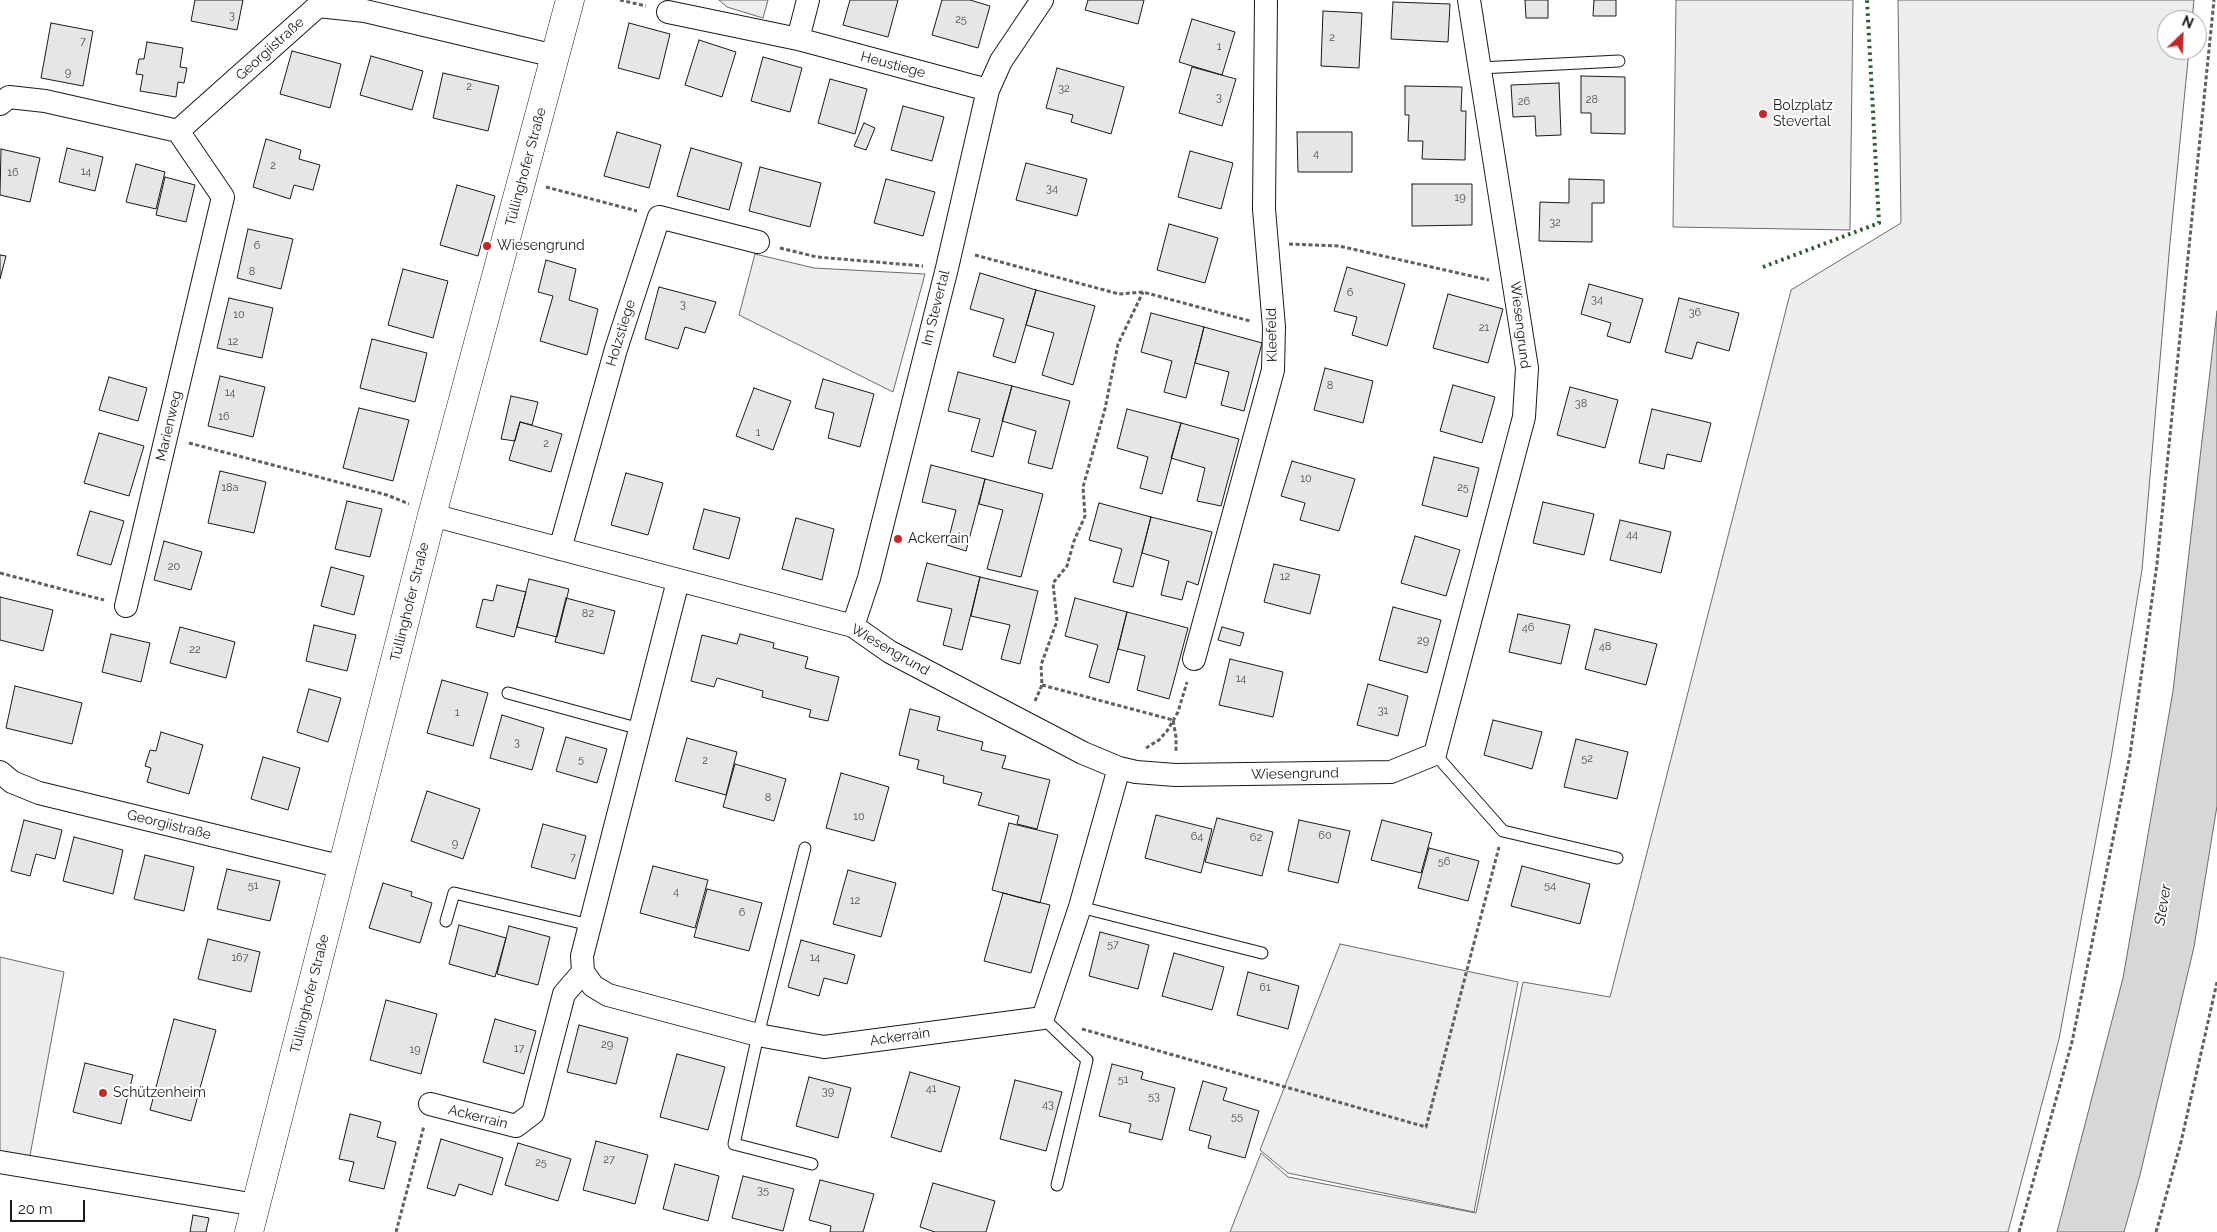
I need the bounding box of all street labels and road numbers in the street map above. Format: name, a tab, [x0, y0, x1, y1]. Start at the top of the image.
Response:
street label: Georgiistraße	[232, 14, 308, 84]
street label: Heustiege	[859, 48, 927, 82]
street label: Tüllinghofer Straße	[502, 106, 550, 228]
street label: Im Stevertal	[918, 268, 954, 348]
street label: Wiesengrund	[1506, 280, 1534, 370]
street label: Holzstiege	[603, 298, 639, 368]
street label: Kleefeld	[1263, 308, 1281, 362]
street label: Marienweg	[153, 389, 185, 463]
street label: Tüllinghofer Straße	[387, 541, 433, 663]
street label: Wiesengrund	[848, 621, 932, 679]
street label: Wiesengrund	[1251, 765, 1339, 783]
street label: Georgiistraße	[125, 806, 213, 844]
street label: Tüllinghofer Straße	[287, 933, 333, 1055]
street label: Ackerrain	[869, 1024, 931, 1050]
street label: Ackerrain	[446, 1101, 510, 1133]

